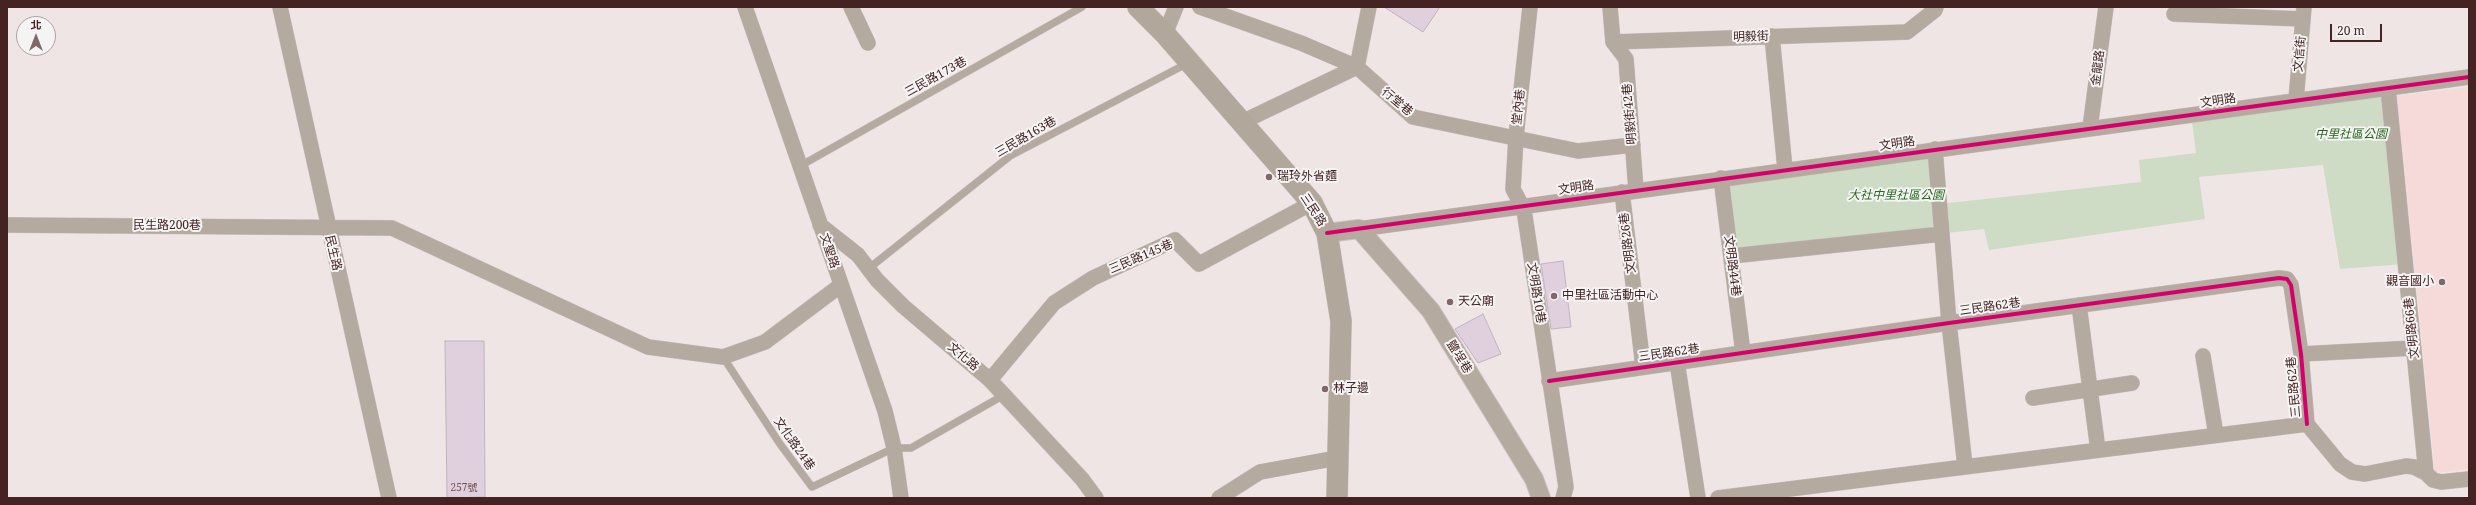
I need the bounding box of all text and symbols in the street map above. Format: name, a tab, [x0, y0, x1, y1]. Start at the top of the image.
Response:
north arrow	[16, 16, 56, 56]
scale bar	[2332, 16, 2384, 42]
text: 北	[31, 17, 42, 32]
text: 20 m	[2337, 22, 2365, 39]
street label: 明毅街	[1733, 29, 1769, 45]
street label: 文信街	[2291, 35, 2309, 73]
street label: 金龍路	[2089, 49, 2107, 87]
street label: 三民路173巷	[903, 54, 969, 100]
street label: 明毅街42巷	[1620, 83, 1640, 145]
street label: 行堂巷	[1379, 85, 1415, 119]
street label: 堂內巷	[1510, 88, 1528, 126]
street label: 文明路	[2199, 91, 2237, 111]
street label: 三民路163巷	[993, 114, 1059, 160]
park label: 中里社區公園	[2315, 128, 2387, 142]
street label: 文明路	[1878, 134, 1916, 154]
place label: 瑞玲外省麵	[1277, 170, 1337, 184]
marker: 瑞玲外省麵	[1264, 172, 1274, 182]
street label: 文明路	[1557, 178, 1595, 198]
park label: 大社中里社區公園	[1848, 189, 1944, 203]
street label: 三民路	[1297, 191, 1329, 229]
street label: 文明路26巷	[1617, 212, 1639, 274]
street label: 民生路200巷	[133, 219, 201, 233]
street label: 文聖路	[816, 232, 842, 270]
street label: 民生路	[322, 234, 344, 272]
street label: 文明路44巷	[1721, 235, 1743, 297]
street label: 三民路145巷	[1107, 237, 1175, 277]
street label: 文明路10巷	[1524, 262, 1548, 324]
place label: 觀音國小	[2386, 275, 2434, 289]
marker: 觀音國小	[2437, 277, 2447, 287]
place label: 中里社區活動中心	[1562, 289, 1658, 303]
marker: 中里社區活動中心	[1549, 291, 1559, 301]
place label: 天公廟	[1458, 295, 1494, 309]
street label: 三民路62巷	[1959, 296, 2021, 318]
marker: 天公廟	[1445, 297, 1455, 307]
street label: 文明路66巷	[2402, 297, 2422, 359]
street label: 鹽埕巷	[1443, 338, 1475, 376]
street label: 文化路	[945, 340, 981, 374]
street label: 三民路62巷	[1638, 342, 1700, 364]
street label: 三民路62巷	[2284, 356, 2304, 418]
place label: 林子邊	[1333, 382, 1369, 396]
marker: 林子邊	[1320, 384, 1330, 394]
street label: 文化路24巷	[770, 415, 818, 473]
house number: 257號	[451, 482, 477, 494]

